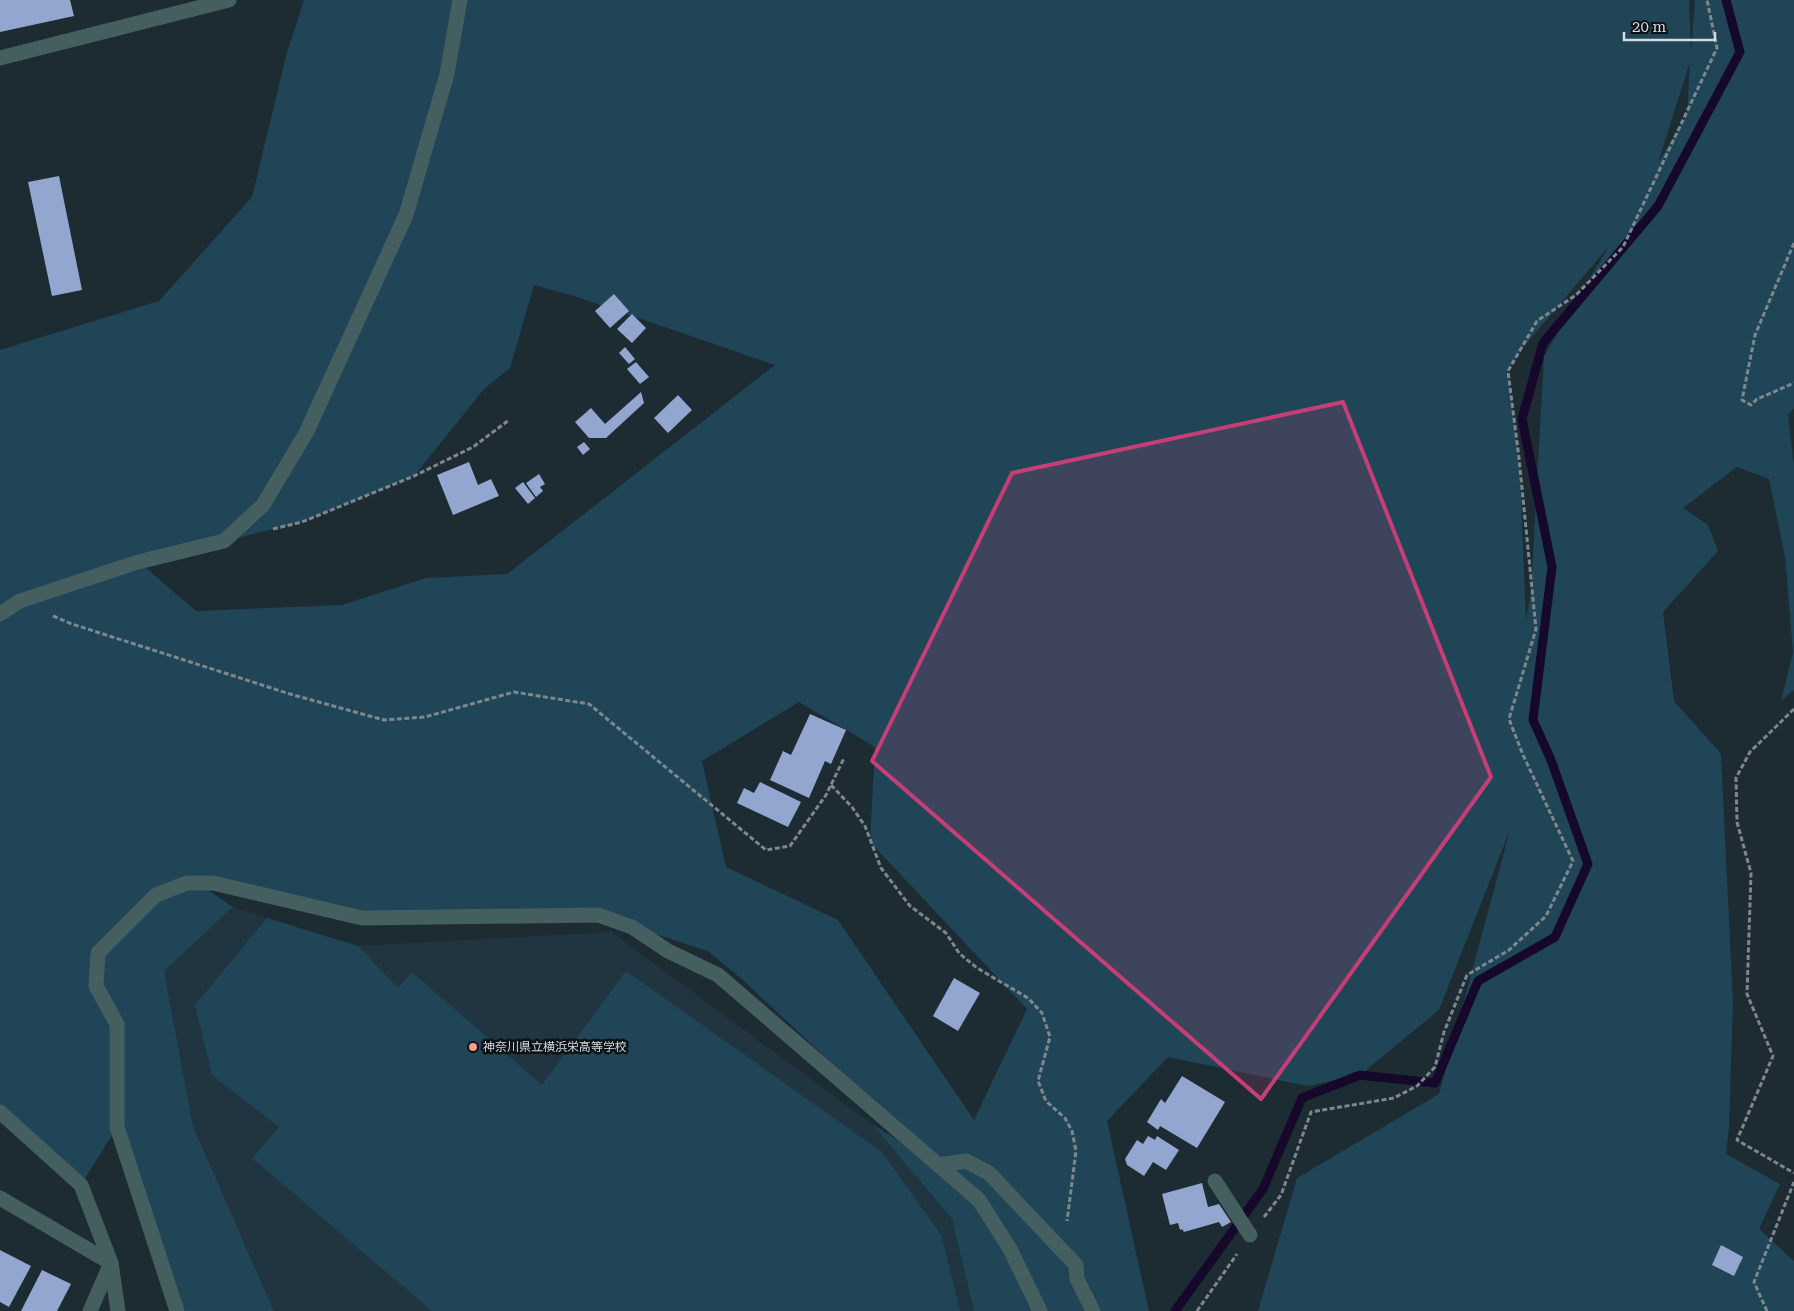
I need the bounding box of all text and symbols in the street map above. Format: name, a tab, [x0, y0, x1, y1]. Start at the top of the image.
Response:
scale bar	[1624, 10, 1715, 42]
text: 20 m	[1632, 18, 1667, 36]
place label: 神奈川県立横浜栄高等学校	[483, 1040, 627, 1054]
marker: 神奈川県立横浜栄高等学校	[467, 1041, 479, 1053]

